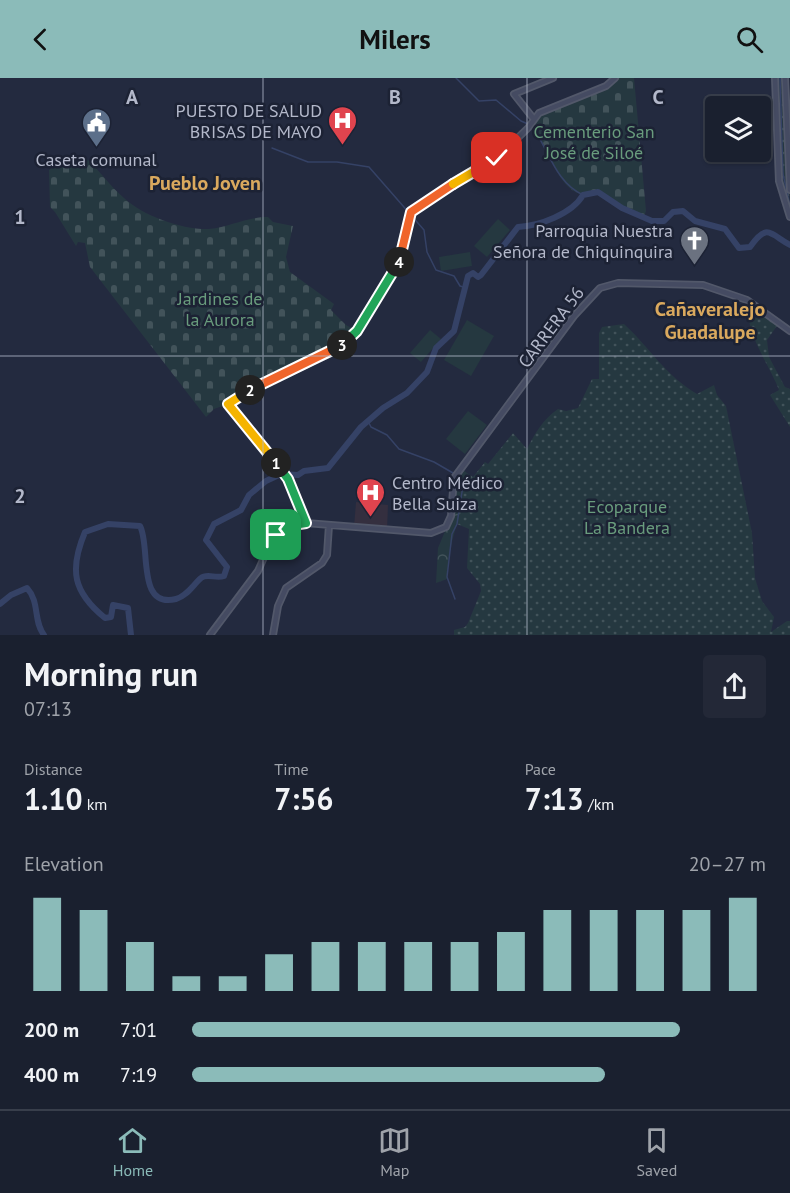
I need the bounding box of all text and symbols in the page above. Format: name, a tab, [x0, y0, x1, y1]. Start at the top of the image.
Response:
text: Milers	[359, 22, 431, 56]
icon: back	[24, 23, 57, 56]
icon: search	[733, 23, 766, 56]
text: A	[126, 84, 139, 110]
text: B	[389, 84, 401, 110]
text: C	[652, 84, 664, 110]
map controls	[705, 96, 771, 162]
button: layers	[705, 96, 771, 162]
place label: PUESTO DE SALUD BRISAS DE MAYO	[176, 99, 322, 143]
hospital icon: PUESTO DE SALUD BRISAS DE MAYO	[327, 104, 359, 146]
public building icon: Caseta comunal	[80, 106, 112, 148]
park label: Cementerio San José de Siloé	[533, 120, 655, 164]
pin	[471, 132, 522, 183]
icon: check	[480, 141, 513, 174]
place label: Caseta comunal	[35, 148, 157, 171]
district label: Pueblo Joven	[149, 170, 261, 196]
text: 1	[14, 204, 26, 230]
place label: Parroquia Nuestra Señora de Chiquinquira	[493, 219, 673, 263]
church icon: Parroquia Nuestra Señora de Chiquinquira	[678, 224, 710, 266]
pin: 4	[384, 247, 414, 277]
text: 4	[394, 252, 404, 272]
street label: CARRERA 56	[513, 282, 589, 372]
park label: Jardines de la Aurora	[177, 287, 263, 331]
district label: Cañaveralejo Guadalupe	[655, 296, 765, 345]
pin: 3	[327, 330, 357, 360]
text: 3	[337, 335, 347, 355]
pin: 2	[235, 375, 265, 405]
text: 2	[245, 380, 255, 400]
pin: 1	[261, 448, 291, 478]
text: 1	[271, 453, 281, 473]
place label: Centro Médico Bella Suiza	[392, 471, 503, 515]
hospital icon: Centro Médico Bella Suiza	[355, 476, 387, 518]
text: 2	[14, 483, 26, 509]
park label: Ecoparque La Bandera	[584, 495, 670, 539]
pin	[250, 509, 301, 560]
icon: arrive	[259, 518, 292, 551]
text: Morning run	[24, 652, 198, 695]
button: share	[703, 655, 766, 718]
text: 07:13	[24, 696, 72, 722]
text: Distance	[24, 759, 83, 779]
text: Time	[274, 759, 309, 779]
text: Pace	[525, 759, 556, 779]
text: 1.10	[24, 779, 82, 818]
text: 7:56	[274, 779, 333, 818]
text: 7:13	[525, 779, 584, 818]
text: km	[82, 794, 107, 814]
text: /km	[584, 794, 614, 814]
text: Elevation	[24, 851, 104, 877]
text: 20–27 m	[689, 851, 766, 877]
text: 200 m	[24, 1017, 79, 1043]
text: 7:01	[120, 1017, 157, 1043]
text: 400 m	[24, 1062, 79, 1088]
text: 7:19	[120, 1062, 157, 1088]
tab: Home	[113, 1124, 153, 1180]
tab: Map	[378, 1124, 411, 1180]
tab: Saved	[637, 1124, 677, 1180]

